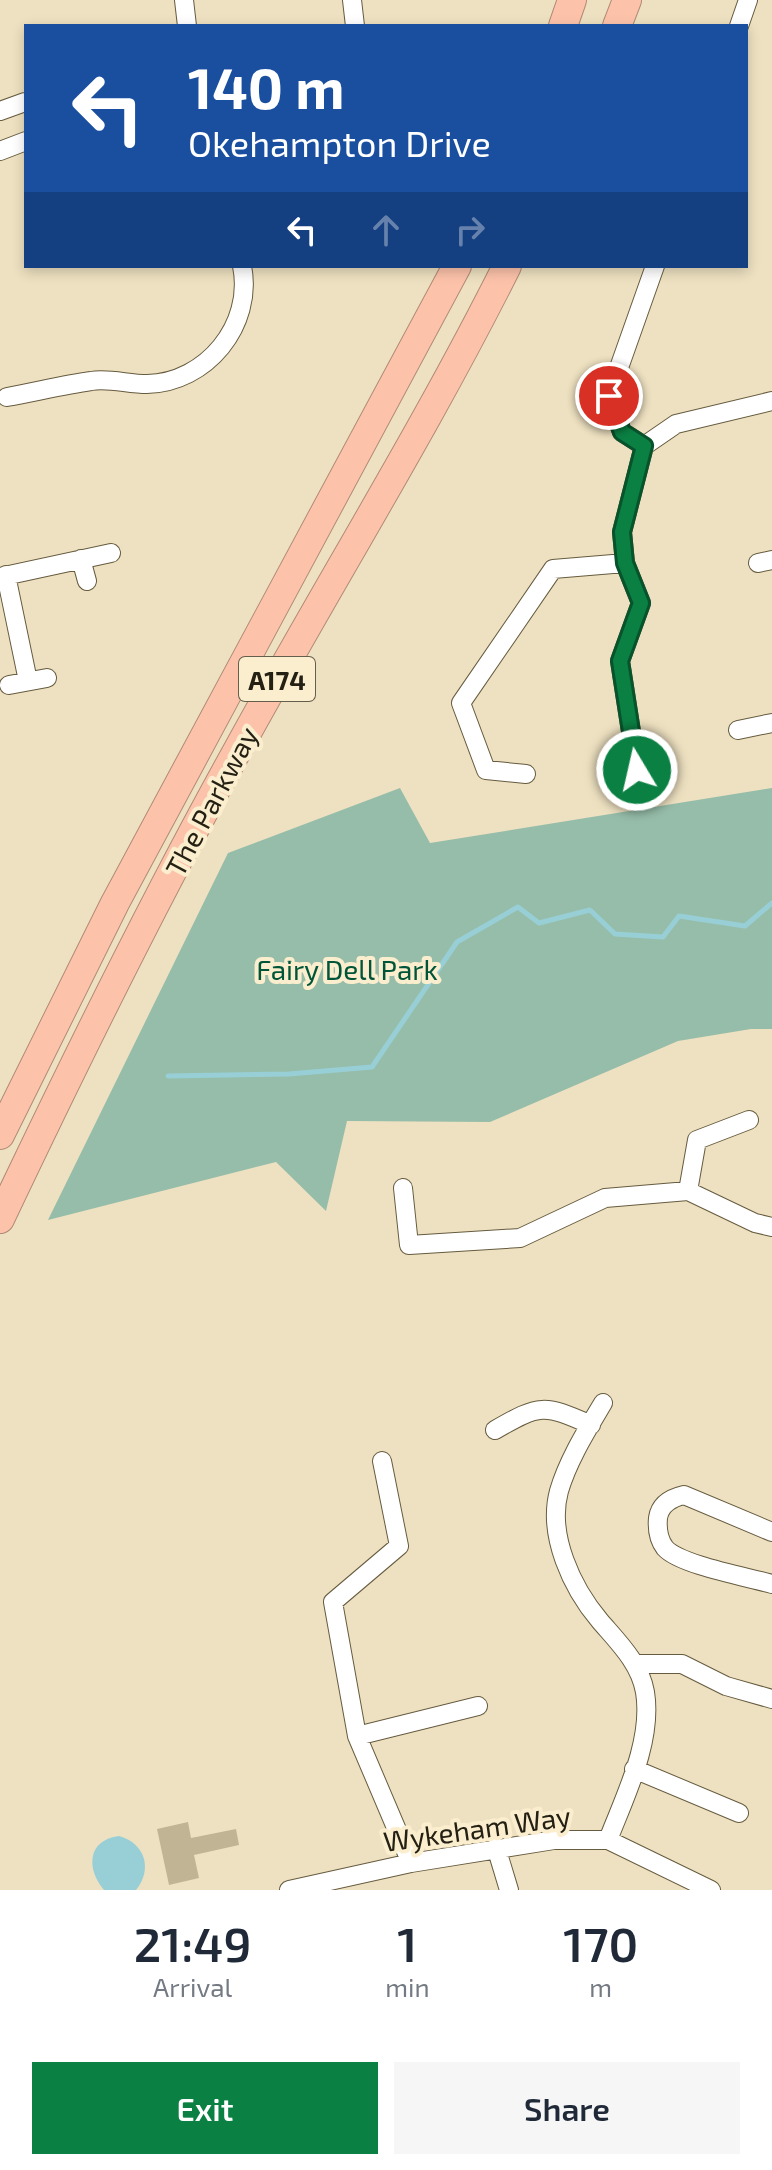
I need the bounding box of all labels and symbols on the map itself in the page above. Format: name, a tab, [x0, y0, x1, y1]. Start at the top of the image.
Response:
pin	[575, 362, 643, 430]
road number: A174	[239, 657, 315, 701]
street label: The Parkway	[157, 720, 265, 881]
position arrow	[595, 728, 679, 812]
park label: Fairy Dell Park	[256, 952, 438, 986]
street label: Wykeham Way	[381, 1798, 573, 1858]

